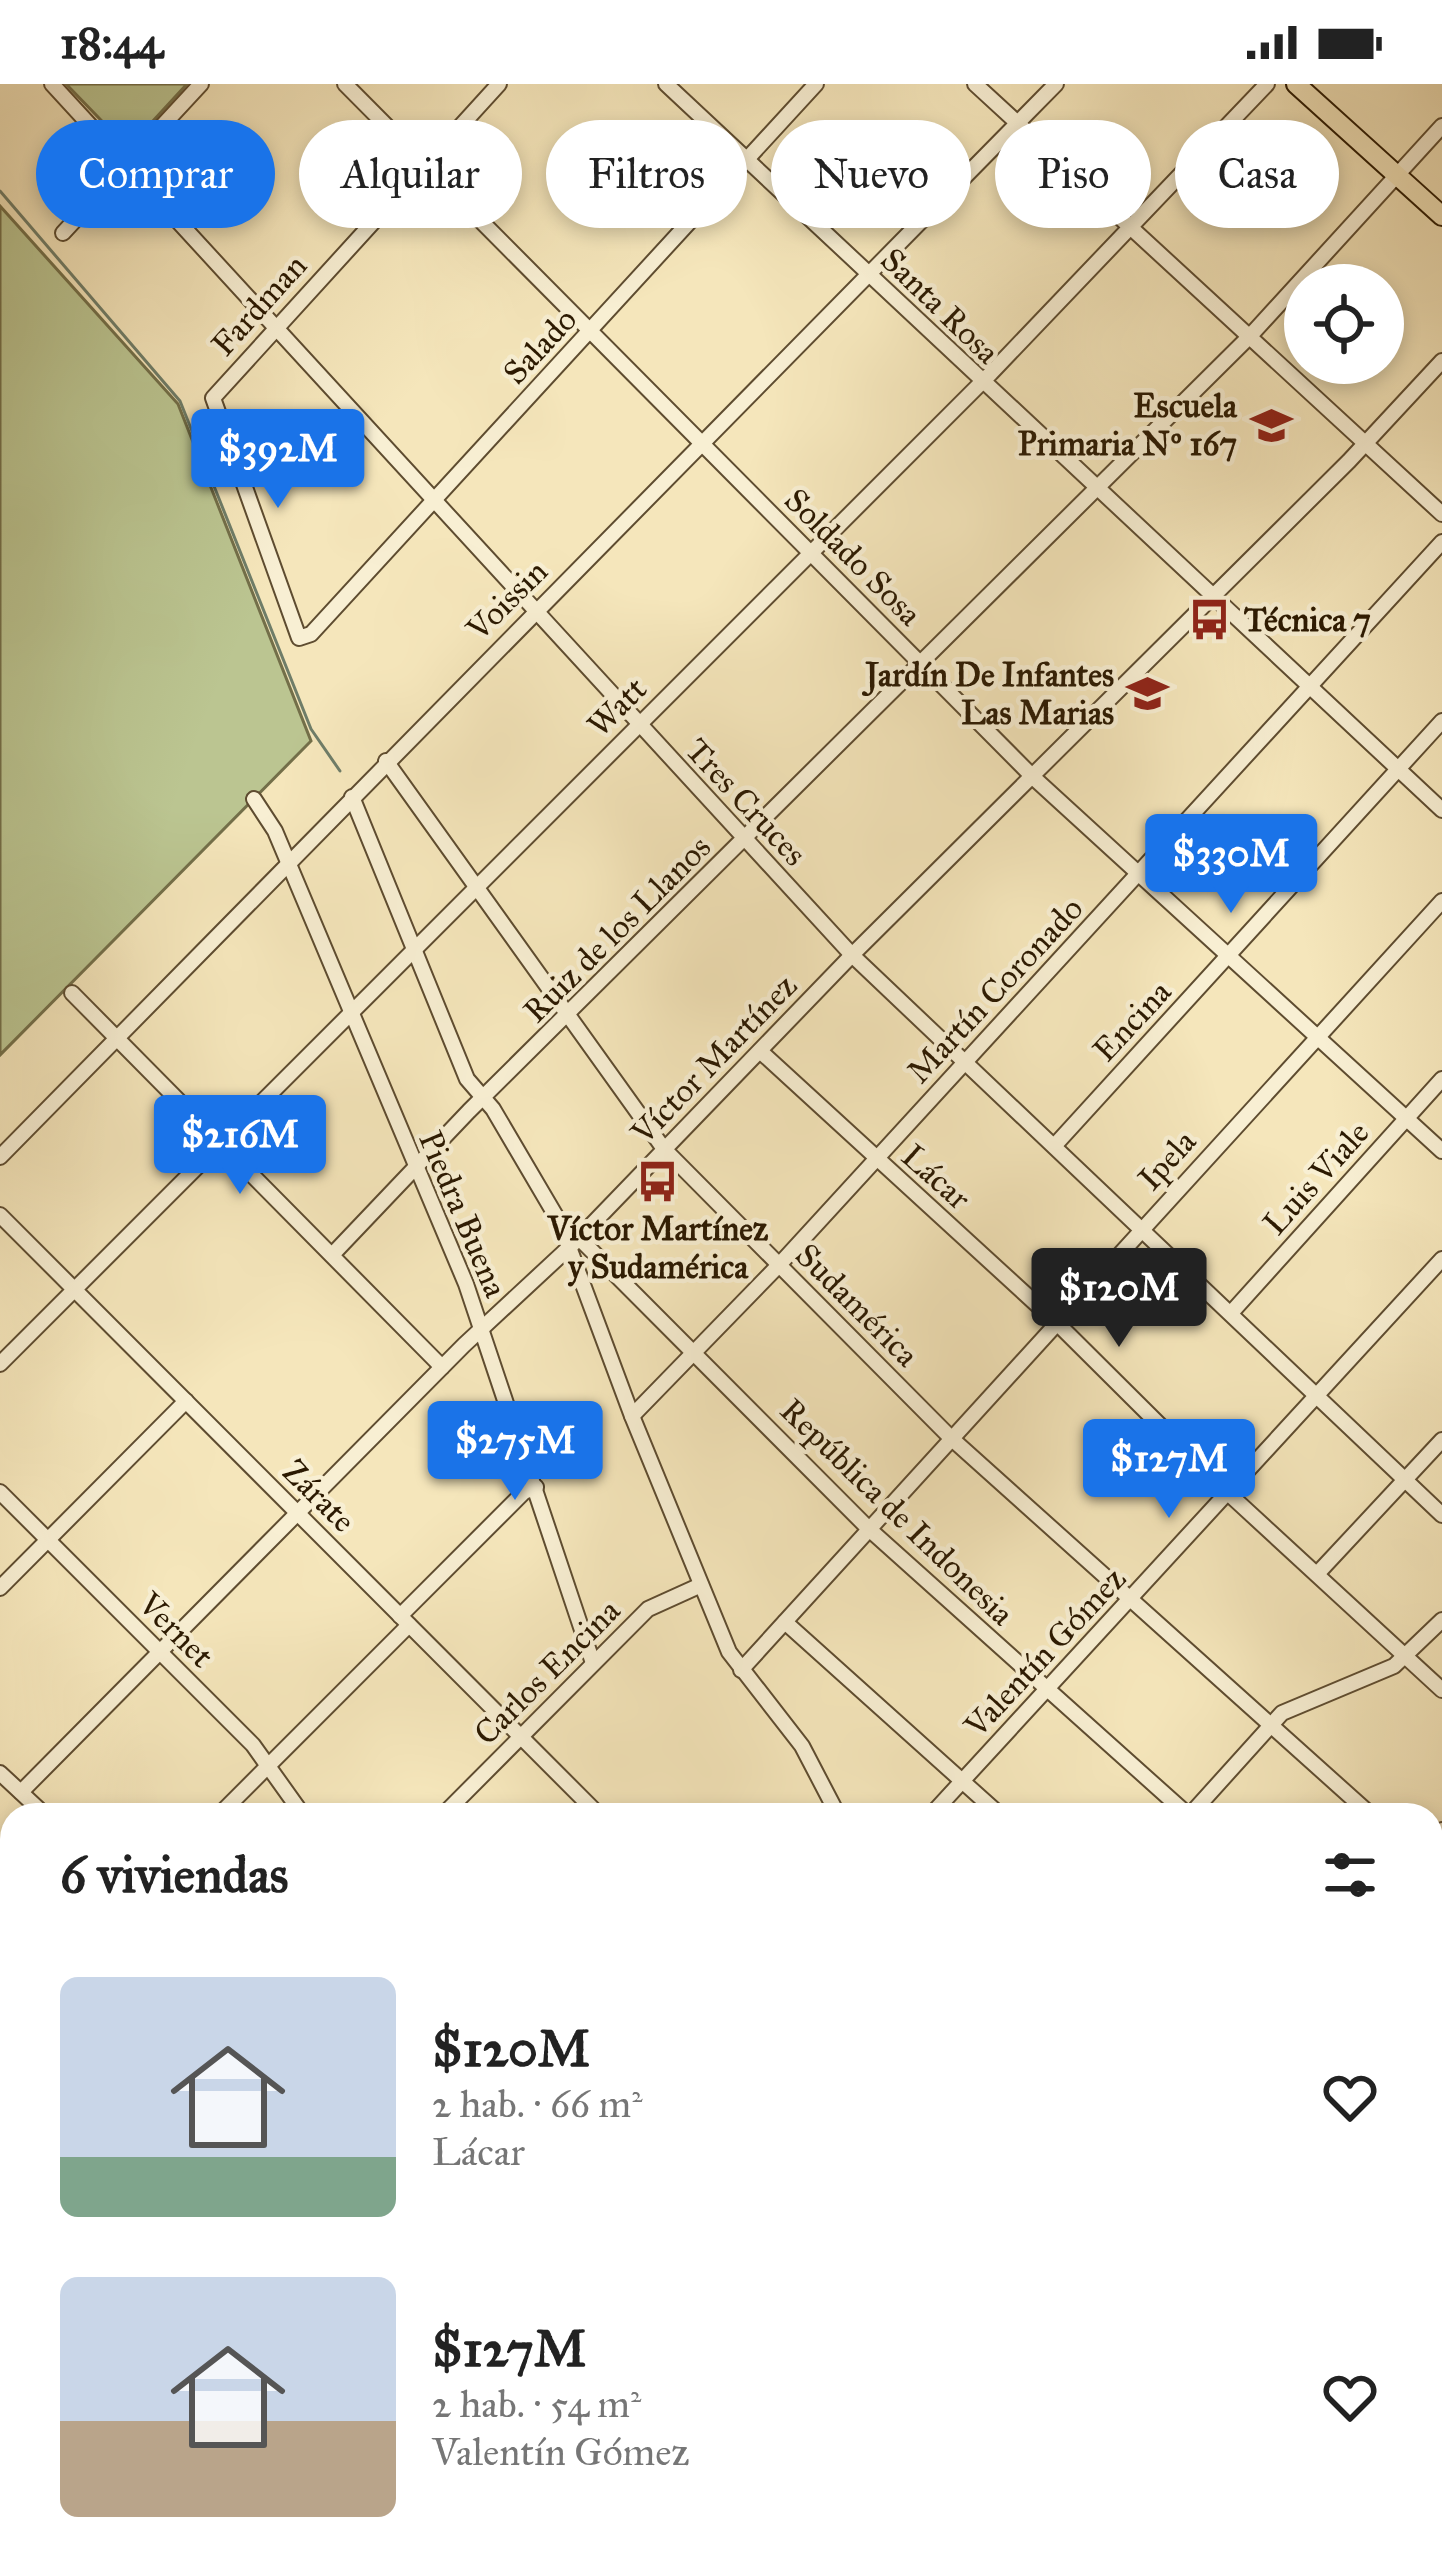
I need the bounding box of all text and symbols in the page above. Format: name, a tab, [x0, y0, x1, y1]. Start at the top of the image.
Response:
text: 18:44	[60, 15, 163, 70]
chip: Comprar	[36, 120, 275, 228]
chip: Alquilar	[299, 120, 522, 228]
chip: Filtros	[546, 120, 747, 228]
chip: Nuevo	[771, 120, 971, 228]
chip: Piso	[995, 120, 1151, 228]
chip: Casa	[1175, 120, 1339, 228]
street label: Santa Rosa	[872, 240, 1008, 372]
street label: Fardman	[203, 246, 315, 364]
map controls	[1284, 264, 1404, 384]
button: locate	[1284, 264, 1404, 384]
street label: Salado	[495, 300, 585, 392]
place label: Escuela Primaria Nº 167	[1018, 386, 1238, 464]
school or university icon: Escuela Primaria Nº 167	[1248, 402, 1294, 448]
pin: $392M	[194, 409, 362, 511]
text: $392M	[218, 424, 338, 472]
street label: Soldado Sosa	[776, 480, 930, 634]
street label: Voissin	[458, 551, 556, 649]
bus stop icon: Técnica 7	[1187, 597, 1233, 643]
place label: Técnica 7	[1244, 600, 1371, 640]
place label: Jardín De Infantes Las Marias	[862, 655, 1114, 733]
street label: Watt	[579, 669, 655, 745]
school or university icon: Jardín De Infantes Las Marias	[1125, 671, 1171, 717]
street label: Tres Cruces	[677, 730, 815, 874]
pin: $330M	[1147, 814, 1315, 916]
street label: Ruiz de los Llanos	[515, 827, 719, 1031]
text: $330M	[1172, 829, 1290, 877]
street label: Martín Coronado	[899, 889, 1091, 1091]
street label: Víctor Martínez	[622, 966, 805, 1153]
street label: Encina	[1085, 972, 1179, 1070]
pin: $216M	[156, 1095, 324, 1197]
text: $216M	[181, 1110, 299, 1158]
street label: Luis Viale	[1255, 1113, 1377, 1243]
street label: Ipela	[1130, 1122, 1204, 1198]
street label: Piedra Buena	[410, 1125, 516, 1303]
street label: Lácar	[893, 1136, 979, 1219]
bus stop icon: Víctor Martínez y Sudamérica	[635, 1158, 681, 1204]
place label: Víctor Martínez y Sudamérica	[547, 1209, 769, 1287]
street label: Sudamérica	[787, 1235, 927, 1375]
pin: $120M	[1035, 1248, 1203, 1350]
text: $120M	[1059, 1263, 1179, 1311]
street label: República de Indonesia	[772, 1390, 1022, 1634]
pin: $275M	[431, 1401, 599, 1503]
text: $275M	[455, 1416, 575, 1464]
pin: $127M	[1085, 1419, 1253, 1521]
text: $127M	[1110, 1434, 1228, 1482]
street label: Zárate	[274, 1451, 364, 1541]
street label: Valentín Gómez	[955, 1559, 1134, 1746]
street label: Vernet	[129, 1583, 222, 1676]
street label: Carlos Encina	[466, 1591, 628, 1753]
icon: filters	[1317, 1842, 1383, 1908]
text: 6 viviendas	[60, 1844, 288, 1906]
text: $120M	[432, 2018, 590, 2080]
icon: home	[156, 2025, 300, 2169]
icon: heart	[1317, 2064, 1383, 2130]
text: 2 hab. · 66 m²	[432, 2080, 643, 2128]
text: Lácar	[432, 2128, 525, 2176]
text: $127M	[432, 2318, 586, 2380]
icon: home	[156, 2325, 300, 2469]
icon: heart	[1317, 2364, 1383, 2430]
text: 2 hab. · 54 m²	[432, 2380, 641, 2428]
text: Valentín Gómez	[432, 2428, 689, 2476]

